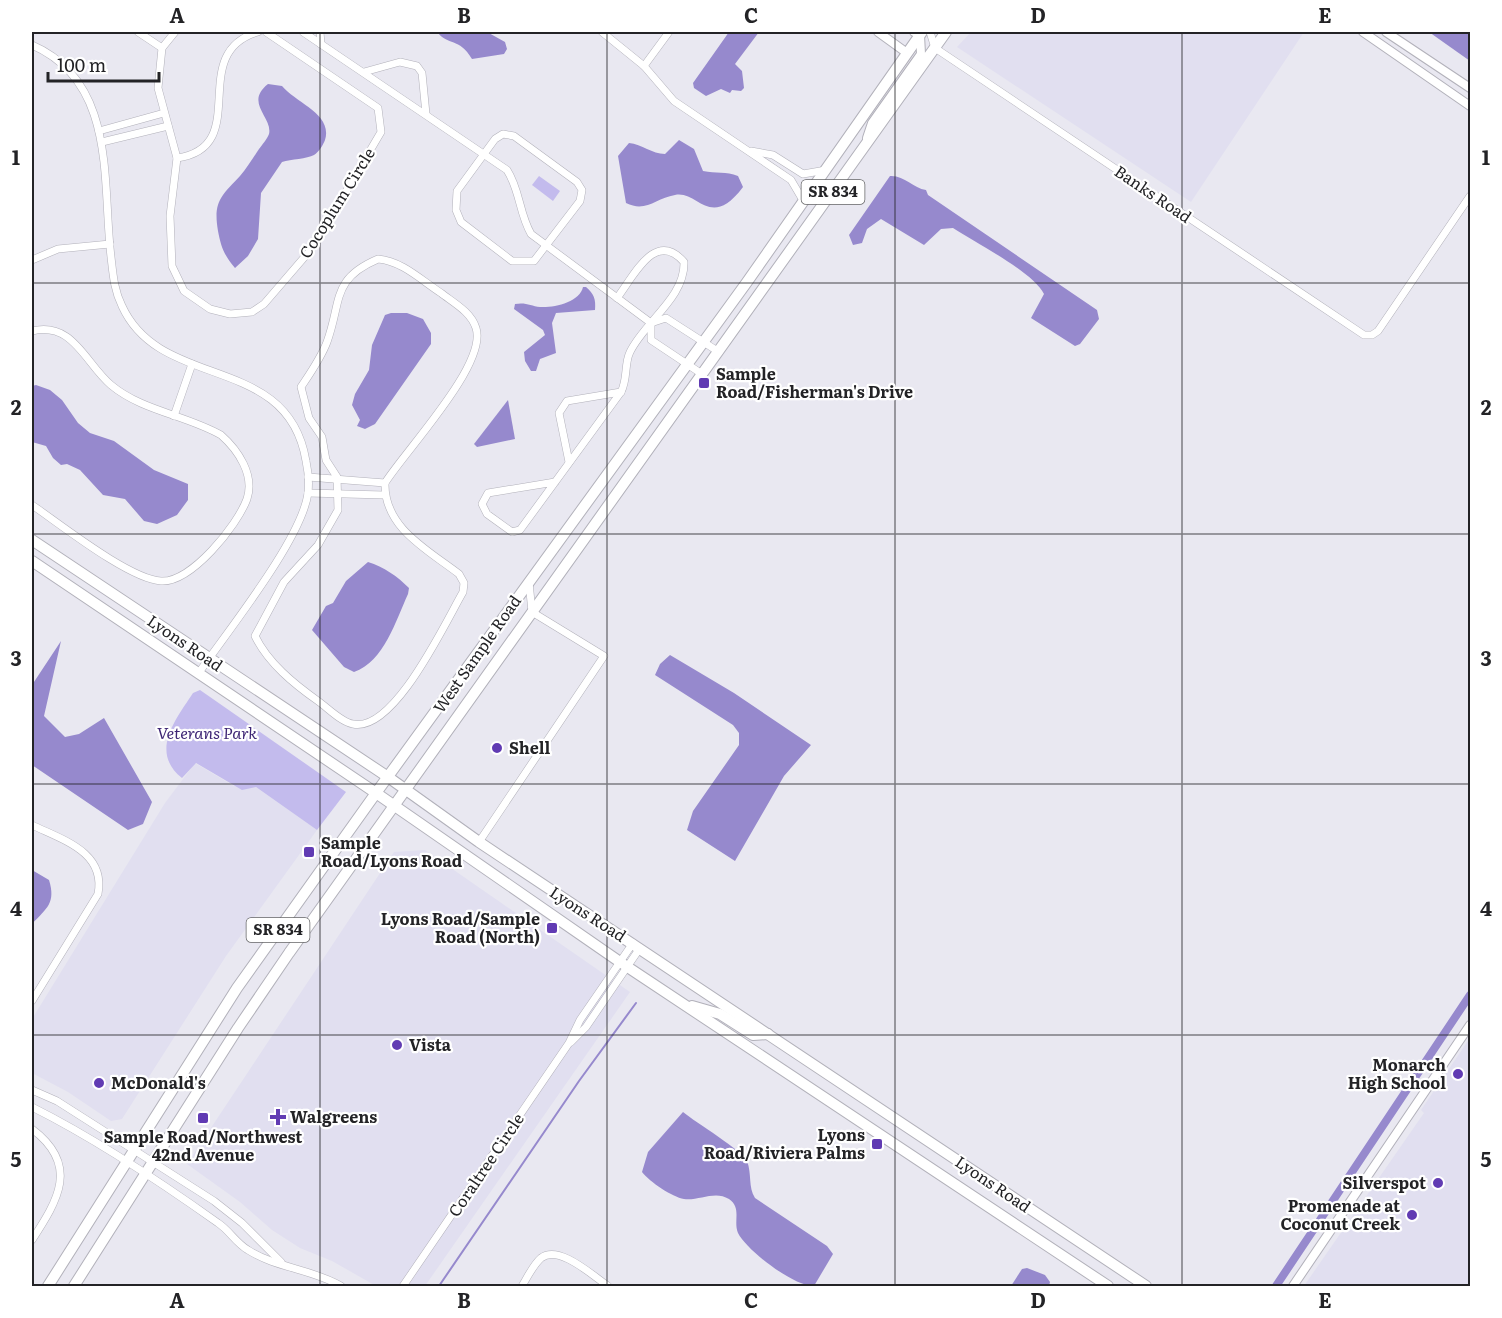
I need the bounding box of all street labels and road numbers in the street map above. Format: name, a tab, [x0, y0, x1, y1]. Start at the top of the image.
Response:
street label: Cocoplum Circle	[292, 142, 380, 263]
street label: Banks Road	[1110, 158, 1197, 228]
road number: SR 834	[802, 180, 864, 204]
street label: West Sample Road	[426, 589, 526, 717]
street label: Lyons Road	[143, 608, 228, 677]
street label: Lyons Road	[546, 879, 632, 947]
road number: SR 834	[246, 918, 310, 942]
street label: Coraltree Circle	[442, 1108, 529, 1221]
street label: Lyons Road	[951, 1149, 1036, 1218]

